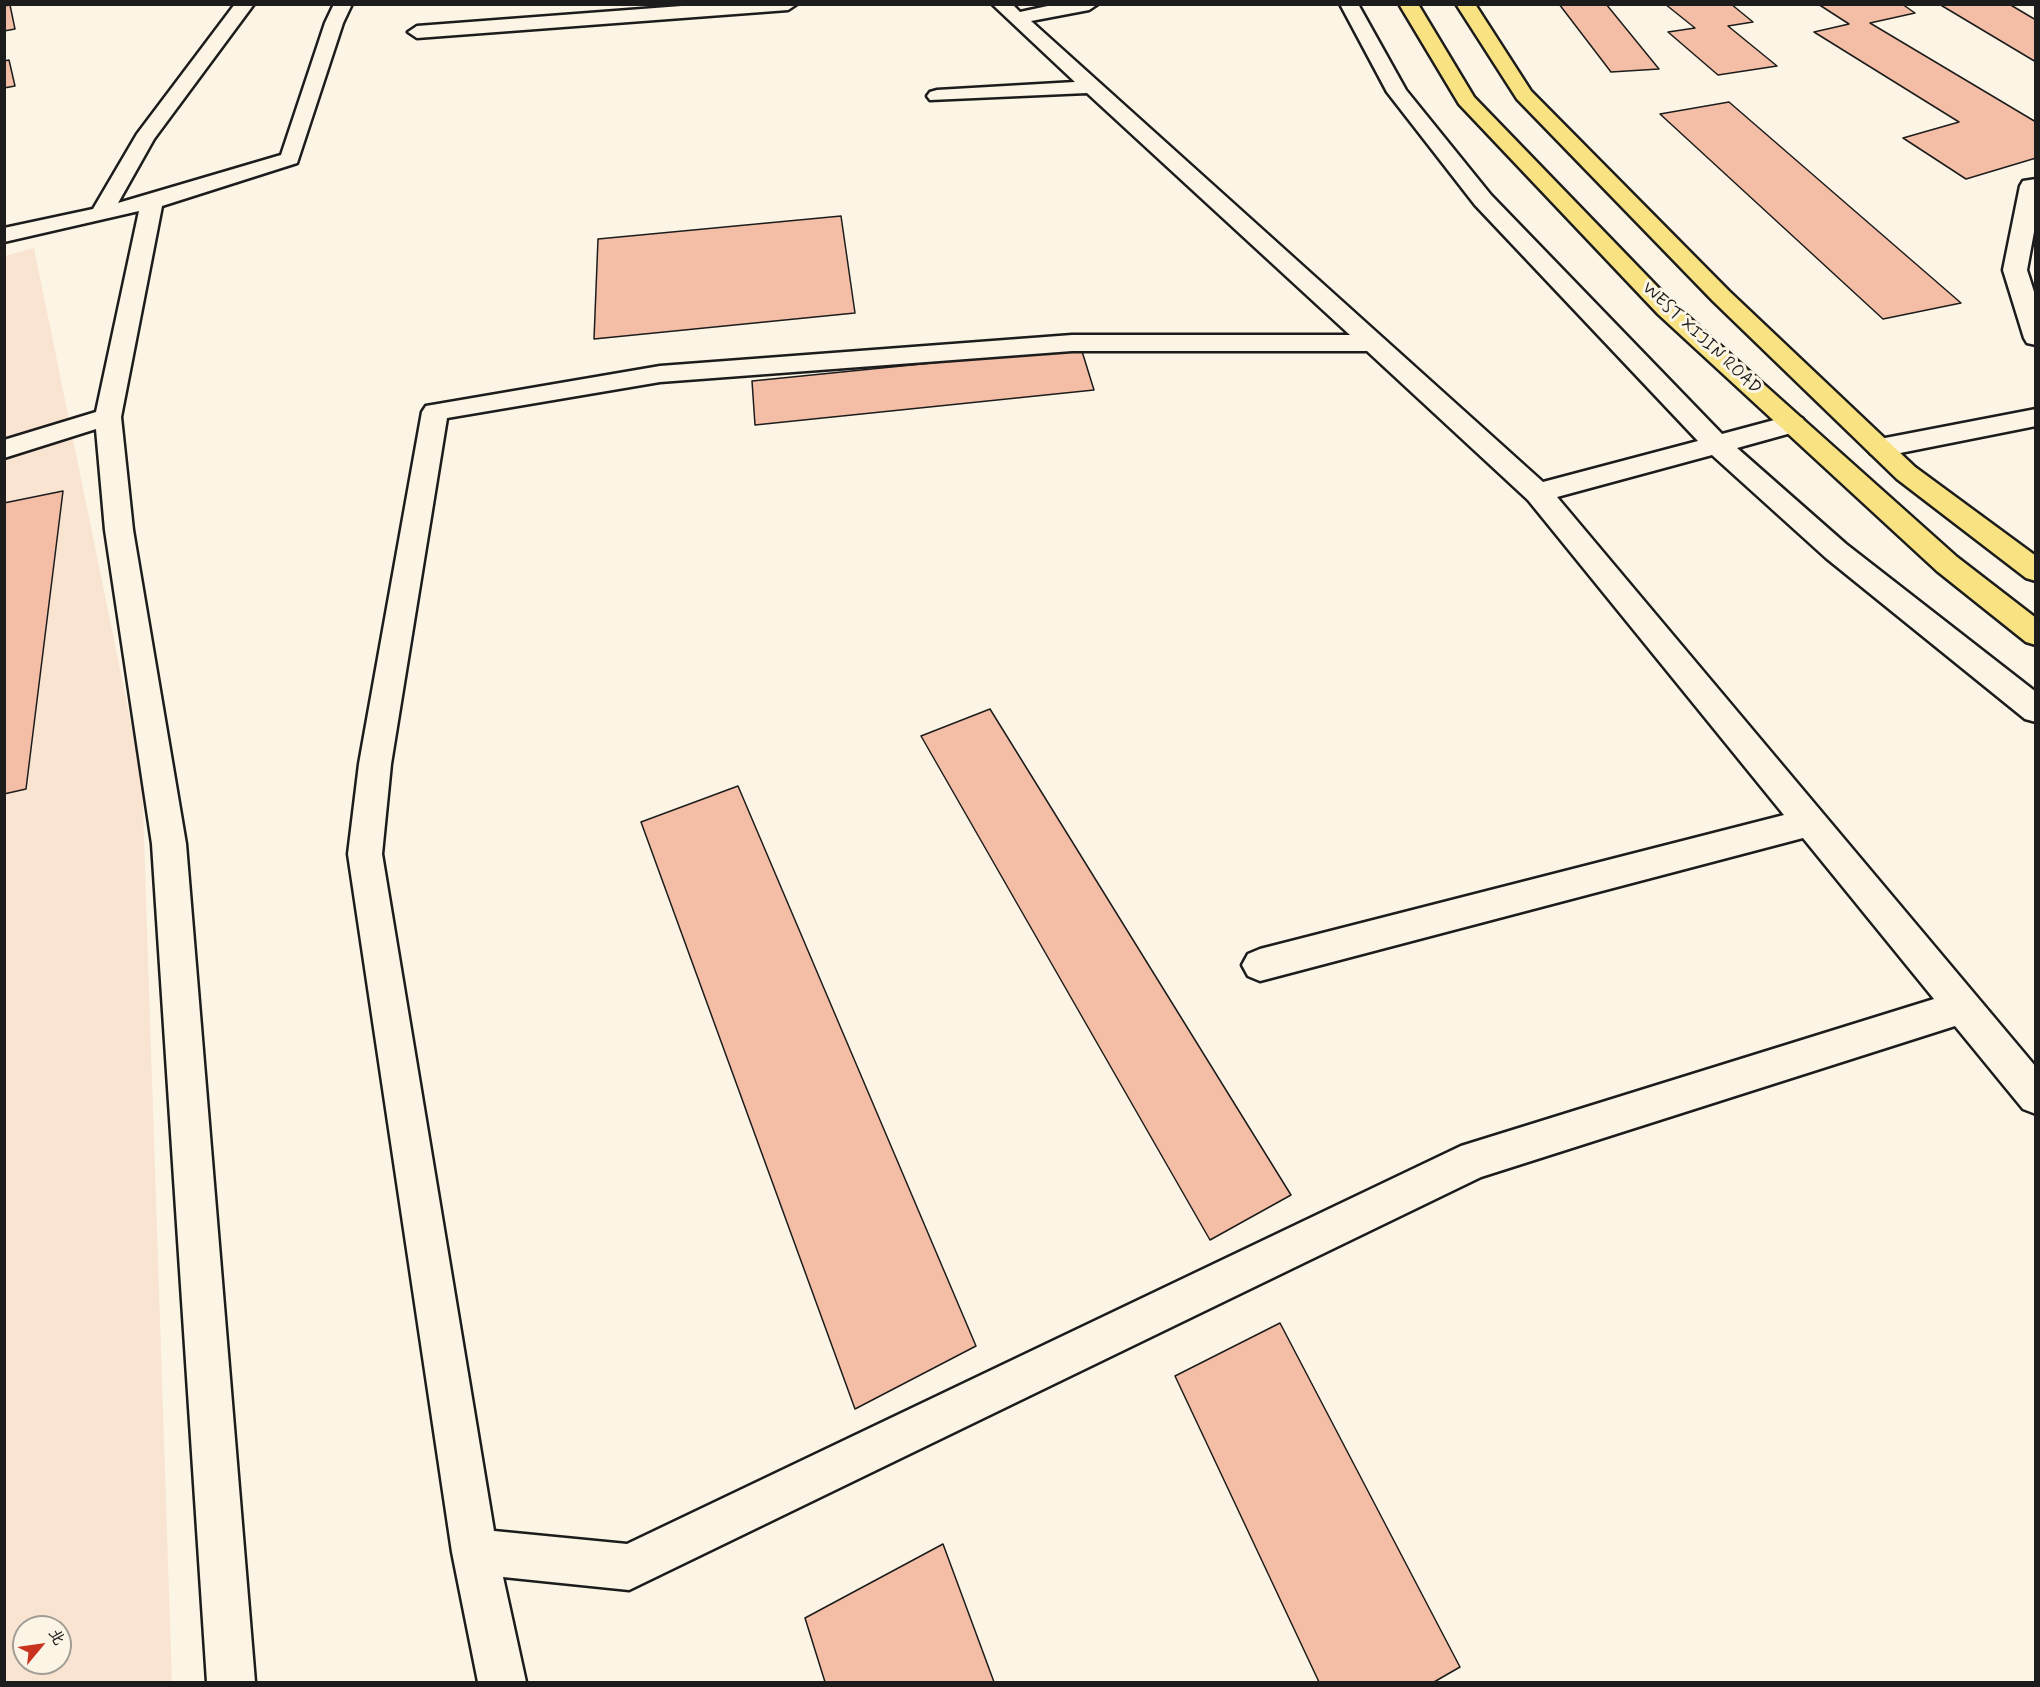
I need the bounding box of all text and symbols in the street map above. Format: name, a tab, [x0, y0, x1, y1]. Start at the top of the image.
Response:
street label: WEST XIJIN ROAD	[1637, 278, 1765, 400]
north arrow	[12, 1615, 72, 1675]
text: 北	[43, 1625, 69, 1649]

